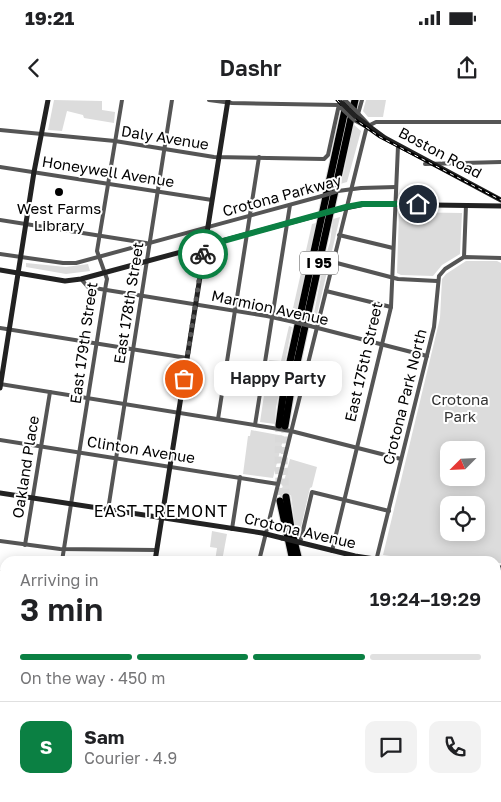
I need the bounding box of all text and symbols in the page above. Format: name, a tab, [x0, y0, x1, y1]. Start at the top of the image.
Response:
text: 19:21	[25, 6, 74, 29]
icon: back	[20, 54, 48, 82]
text: Dashr	[219, 54, 282, 81]
icon: share	[453, 54, 481, 82]
street label: Daly Avenue	[120, 121, 211, 153]
street label: Boston Road	[396, 123, 485, 182]
street label: Honeywell Avenue	[41, 152, 176, 190]
street label: Crotona Parkway	[220, 170, 344, 220]
pin	[397, 183, 439, 225]
marker: West Farms Library	[53, 186, 65, 198]
icon: home	[404, 190, 432, 218]
place label: West Farms Library	[17, 199, 101, 234]
courier	[178, 229, 228, 279]
icon: bike	[189, 240, 217, 268]
street label: East 178th Street	[110, 241, 147, 365]
road number: I 95	[300, 252, 338, 274]
street label: East 179th Street	[66, 281, 100, 405]
street label: Marmion Avenue	[210, 286, 331, 328]
street label: East 175th Street	[340, 300, 386, 423]
street label: Crotona Park North	[378, 327, 430, 467]
pin	[163, 358, 205, 400]
callout: Happy Party	[214, 362, 342, 396]
icon: bag	[170, 365, 198, 393]
text: Happy Party	[230, 368, 326, 388]
park label: Crotona Park	[431, 390, 489, 425]
street label: Oakland Place	[8, 414, 42, 519]
street label: Clinton Avenue	[86, 432, 197, 466]
north arrow	[440, 441, 485, 486]
map controls	[440, 441, 485, 541]
button: locate	[440, 496, 485, 541]
district label: EAST TREMONT	[94, 501, 228, 521]
street label: Crotona Avenue	[243, 508, 358, 552]
text: Arriving in	[20, 570, 99, 590]
text: 19:24–19:29	[370, 587, 481, 610]
text: 3 min	[20, 590, 103, 628]
text: On the way · 450 m	[20, 668, 165, 688]
button: chat	[365, 721, 417, 773]
button: phone	[429, 721, 481, 773]
text: Sam	[84, 725, 124, 748]
text: S	[40, 735, 52, 758]
text: Courier · 4.9	[84, 748, 177, 768]

